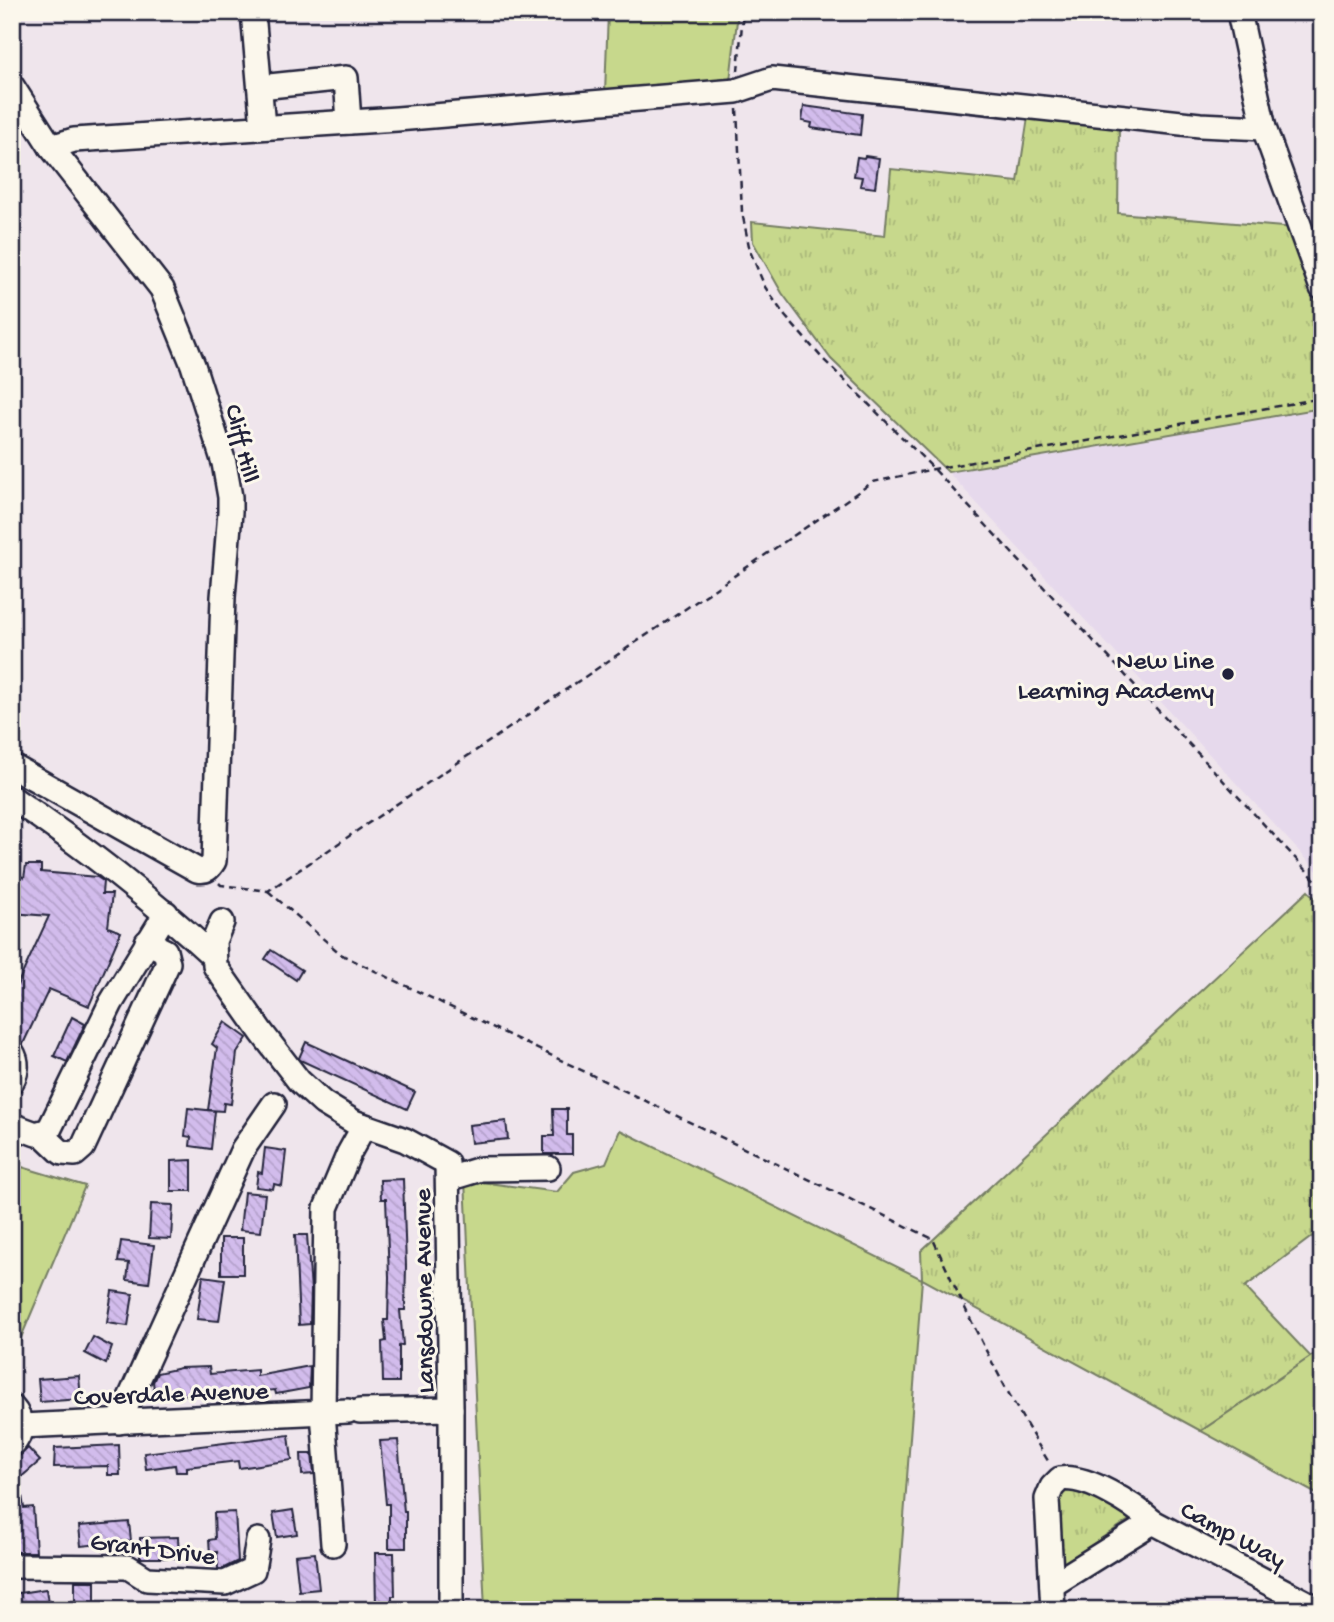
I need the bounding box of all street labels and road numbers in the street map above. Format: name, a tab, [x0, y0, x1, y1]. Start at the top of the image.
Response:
street label: Cliff Hill	[215, 402, 264, 486]
street label: Lansdowne Avenue	[409, 1188, 444, 1394]
street label: Coverdale Avenue	[73, 1378, 270, 1415]
street label: Camp Way	[1174, 1496, 1290, 1578]
street label: Grant Drive	[88, 1528, 217, 1575]

